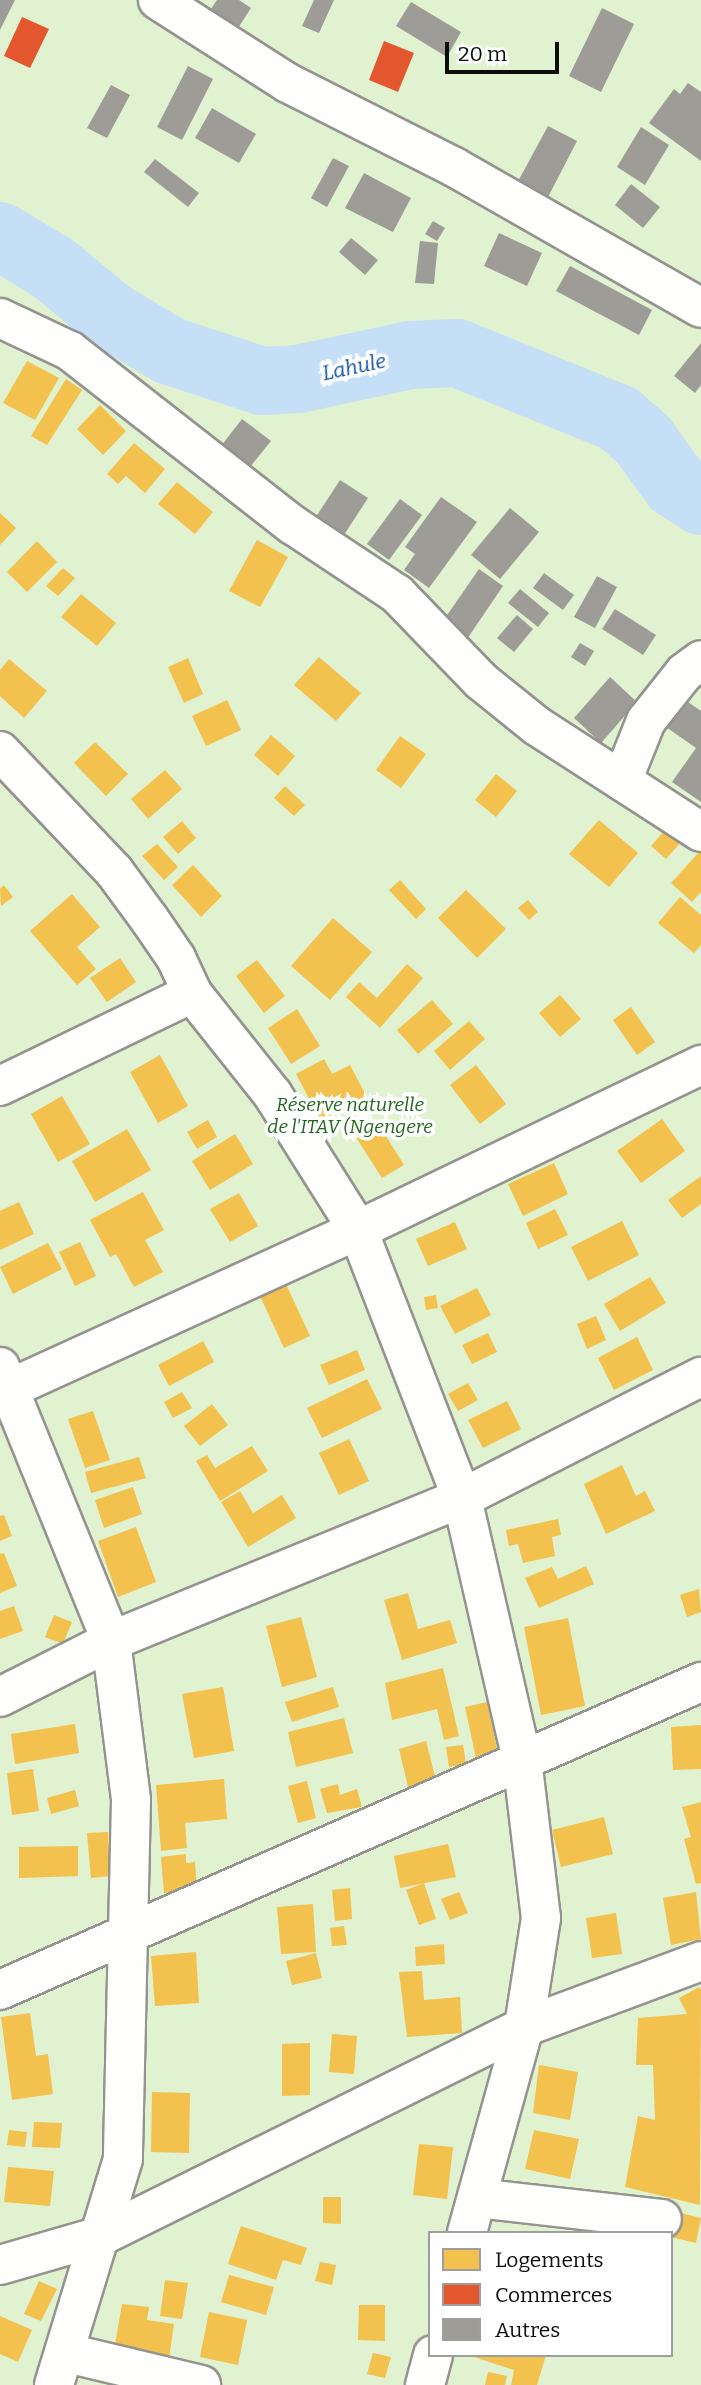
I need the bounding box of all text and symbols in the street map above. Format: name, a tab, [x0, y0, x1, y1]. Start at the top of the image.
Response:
scale bar	[449, 28, 563, 72]
text: 20 m	[458, 41, 507, 67]
water label: Lahule	[320, 348, 388, 386]
park label: Réserve naturelle de l'ITAV (Ngengere	[267, 1094, 433, 1138]
legend	[428, 2231, 673, 2357]
text: Logements	[495, 2247, 604, 2273]
text: Commerces	[495, 2282, 612, 2308]
text: Autres	[495, 2317, 560, 2343]

